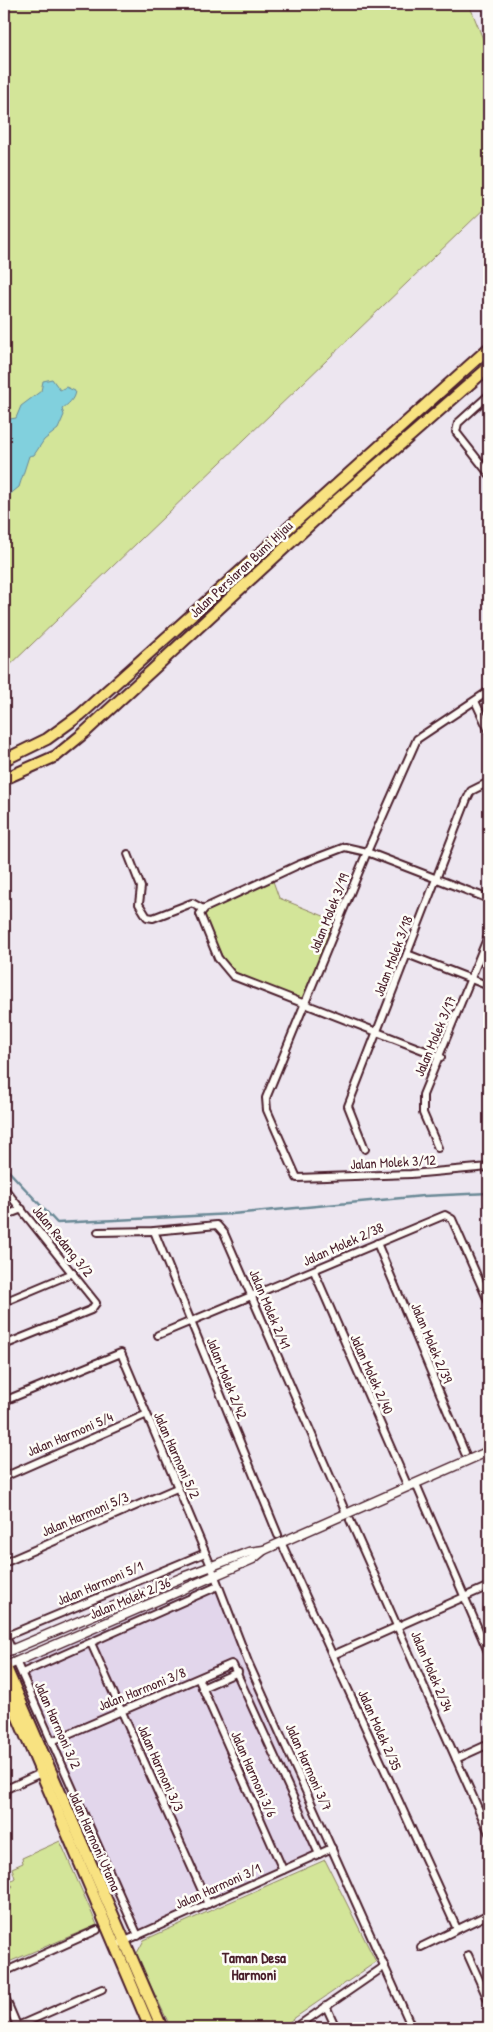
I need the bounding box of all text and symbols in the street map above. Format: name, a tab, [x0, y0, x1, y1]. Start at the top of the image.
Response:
street label: Jalan Persiaran Bumi Hijau	[185, 516, 297, 622]
street label: Jalan Molek 3/19	[304, 870, 353, 955]
street label: Jalan Molek 3/18	[368, 913, 417, 999]
street label: Jalan Molek 3/17	[409, 992, 460, 1079]
street label: Jalan Molek 3/12	[350, 1150, 437, 1173]
street label: Jalan Redang 3/2	[28, 1201, 98, 1281]
street label: Jalan Molek 2/38	[299, 1217, 386, 1270]
street label: Jalan Molek 2/41	[245, 1266, 296, 1351]
street label: Jalan Molek 2/39	[407, 1300, 458, 1386]
street label: Jalan Molek 2/40	[346, 1331, 399, 1417]
street label: Jalan Molek 2/42	[203, 1334, 253, 1422]
street label: Jalan Harmoni 5/4	[24, 1407, 116, 1460]
street label: Jalan Harmoni 5/2	[150, 1408, 205, 1502]
street label: Jalan Harmoni 5/3	[38, 1487, 131, 1540]
street label: Jalan Harmoni 5/1	[54, 1556, 146, 1609]
street label: Jalan Molek 2/36	[86, 1572, 174, 1623]
street label: Jalan Molek 2/34	[407, 1628, 458, 1714]
street label: Jalan Harmoni 3/8	[95, 1662, 188, 1715]
street label: Jalan Harmoni 3/2	[31, 1678, 86, 1772]
street label: Jalan Molek 2/35	[354, 1686, 407, 1773]
street label: Jalan Harmoni 3/7	[282, 1720, 337, 1814]
street label: Jalan Harmoni 3/3	[134, 1721, 189, 1814]
street label: Jalan Harmoni 3/6	[227, 1728, 282, 1820]
street label: Jalan Harmoni Utama	[65, 1788, 126, 1894]
street label: Jalan Harmoni 3/1	[172, 1858, 264, 1913]
district label: Taman Desa Harmoni	[221, 1947, 286, 1985]

